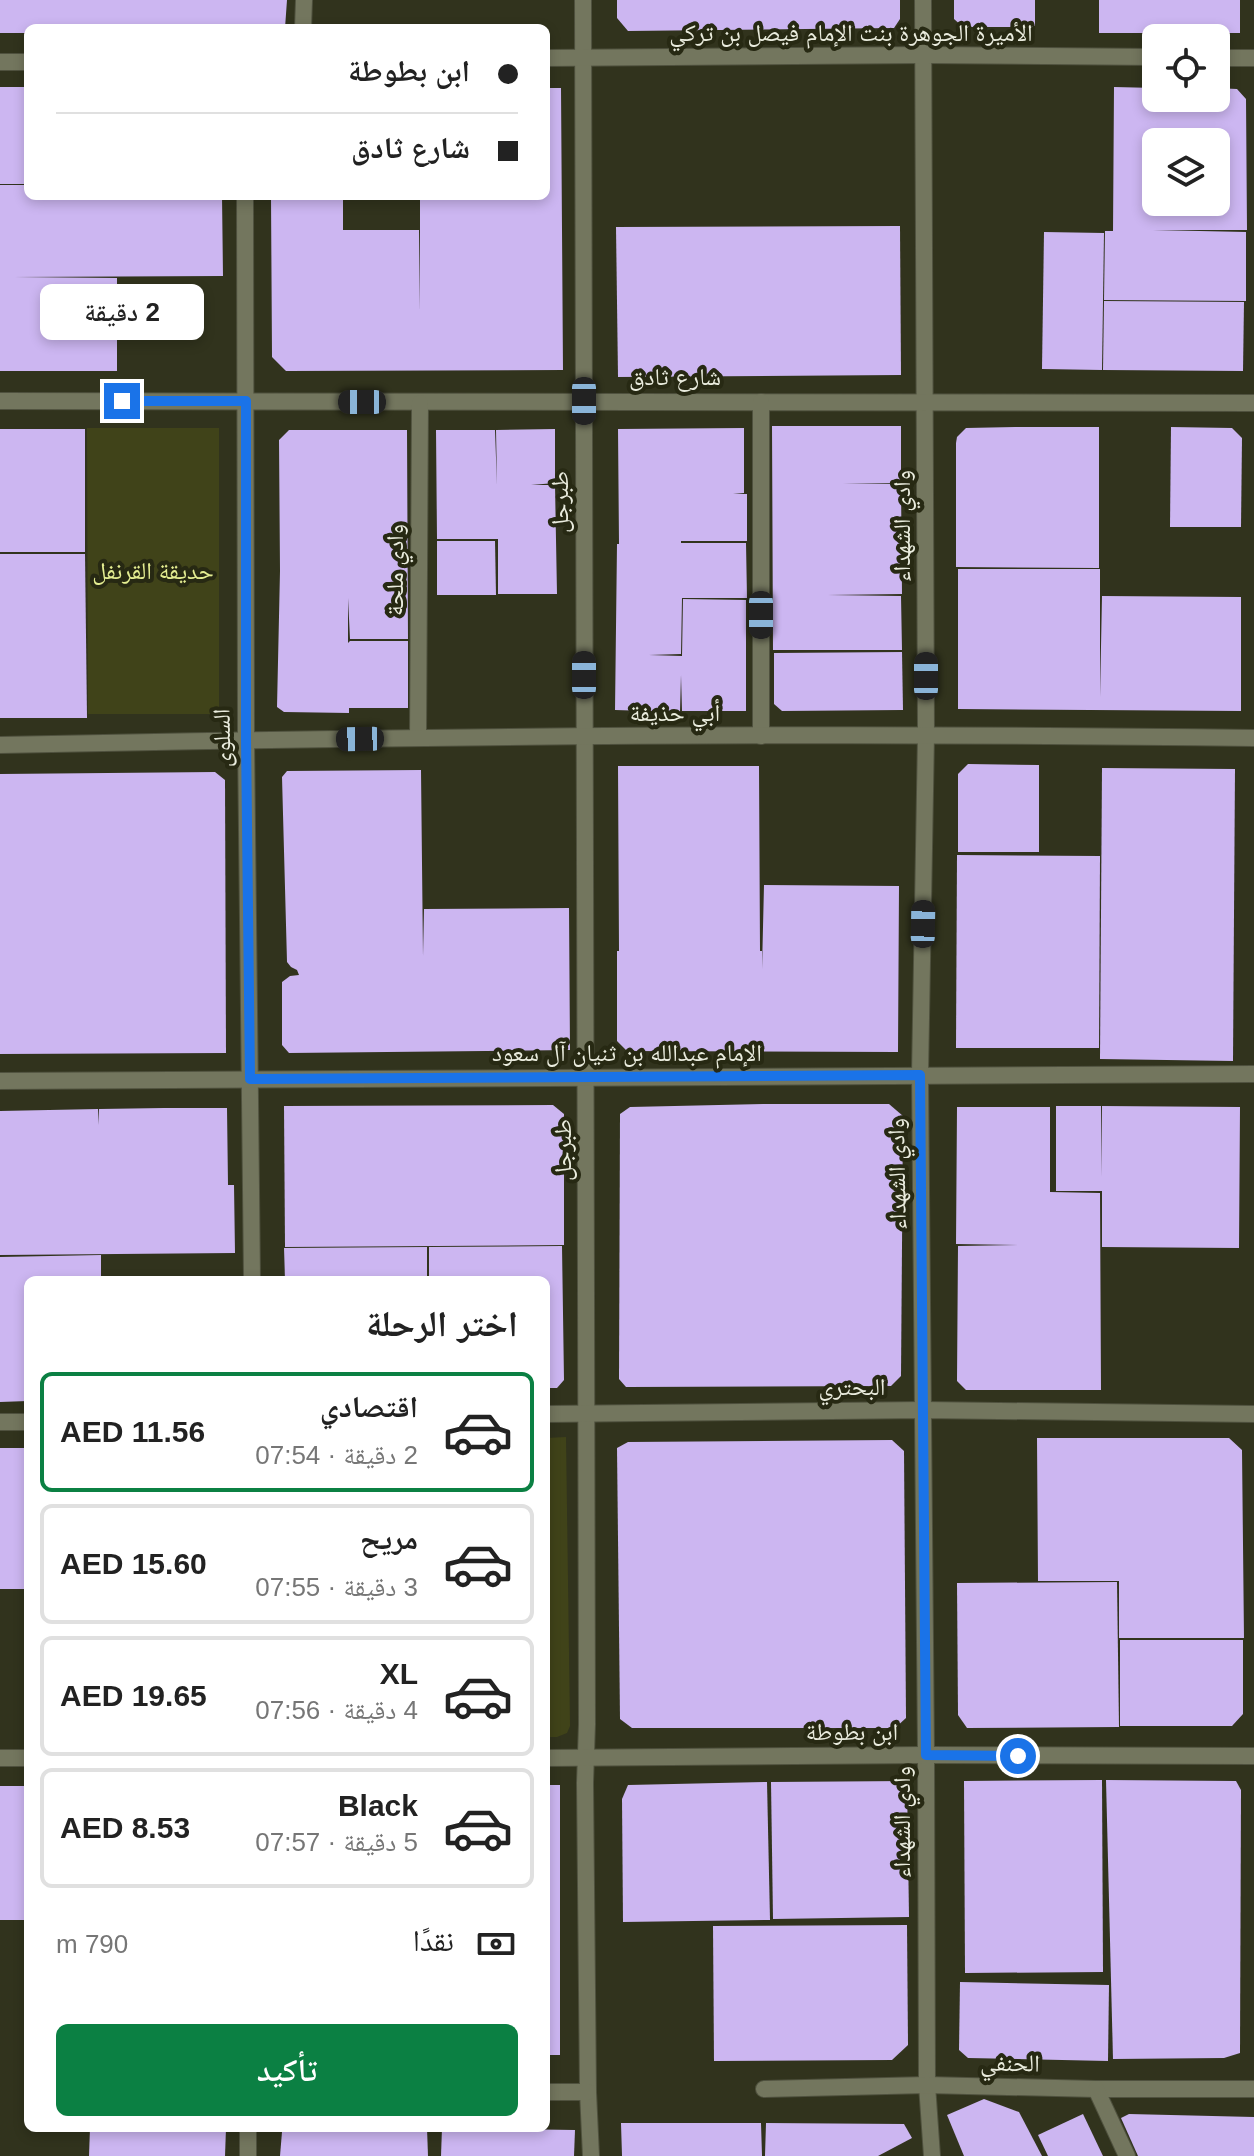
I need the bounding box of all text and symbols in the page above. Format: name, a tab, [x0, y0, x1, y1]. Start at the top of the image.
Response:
street label: الأميرة الجوهرة بنت الإمام فيصل بن تركي	[669, 19, 1033, 52]
map controls	[1142, 24, 1230, 216]
button: locate	[1142, 24, 1230, 112]
text: ابن بطوطة	[348, 54, 470, 87]
button: layers	[1142, 128, 1230, 216]
text: شارع ثادق	[351, 131, 470, 164]
callout: 2 دقيقة	[40, 285, 204, 341]
text: 2 دقيقة	[84, 297, 160, 327]
street label: شارع ثادق	[629, 363, 721, 392]
car	[572, 377, 596, 425]
route end	[104, 383, 140, 419]
car	[338, 390, 386, 414]
street label: وادي الشهداء	[888, 470, 921, 582]
street label: طبرجل	[546, 471, 574, 533]
street label: وادي ملحة	[381, 524, 414, 616]
park label: حديقة القرنفل	[92, 557, 214, 585]
car	[749, 591, 773, 639]
car	[572, 651, 596, 699]
car	[914, 652, 938, 700]
street label: أبي حذيفة	[630, 699, 720, 732]
street label: السلوى	[207, 708, 237, 768]
car	[336, 727, 384, 751]
car	[911, 900, 935, 948]
street label: الإمام عبدالله بن ثنيان آل سعود	[492, 1039, 762, 1069]
street label: وادي الشهداء	[882, 1118, 917, 1230]
street label: طبرجل	[549, 1119, 577, 1181]
text: اختر الرحلة	[366, 1303, 518, 1344]
street label: البحتري	[819, 1373, 885, 1406]
text: اقتصادي	[320, 1390, 418, 1423]
icon: car	[442, 1396, 514, 1468]
text: AED 11.56	[60, 1415, 205, 1448]
text: 2 دقيقة · 07:54	[255, 1440, 418, 1470]
text: مريح	[360, 1522, 418, 1555]
icon: car	[442, 1528, 514, 1600]
text: AED 15.60	[60, 1547, 207, 1580]
text: 3 دقيقة · 07:55	[255, 1572, 418, 1602]
text: XL	[380, 1657, 418, 1690]
icon: car	[442, 1660, 514, 1732]
text: AED 19.65	[60, 1679, 207, 1712]
text: 4 دقيقة · 07:56	[255, 1695, 418, 1725]
street label: ابن بطوطة	[806, 1718, 898, 1746]
route start	[1000, 1738, 1036, 1774]
street label: وادي الشهداء	[888, 1766, 921, 1878]
text: Black	[338, 1789, 418, 1822]
icon: car	[442, 1792, 514, 1864]
text: AED 8.53	[60, 1811, 190, 1844]
text: 5 دقيقة · 07:57	[255, 1827, 418, 1857]
icon: cash	[474, 1922, 518, 1966]
text: نقدًا	[413, 1924, 454, 1957]
text: 790 m	[56, 1929, 128, 1959]
button: تأكيد	[56, 2024, 518, 2116]
street label: الحنفي	[980, 2048, 1040, 2083]

